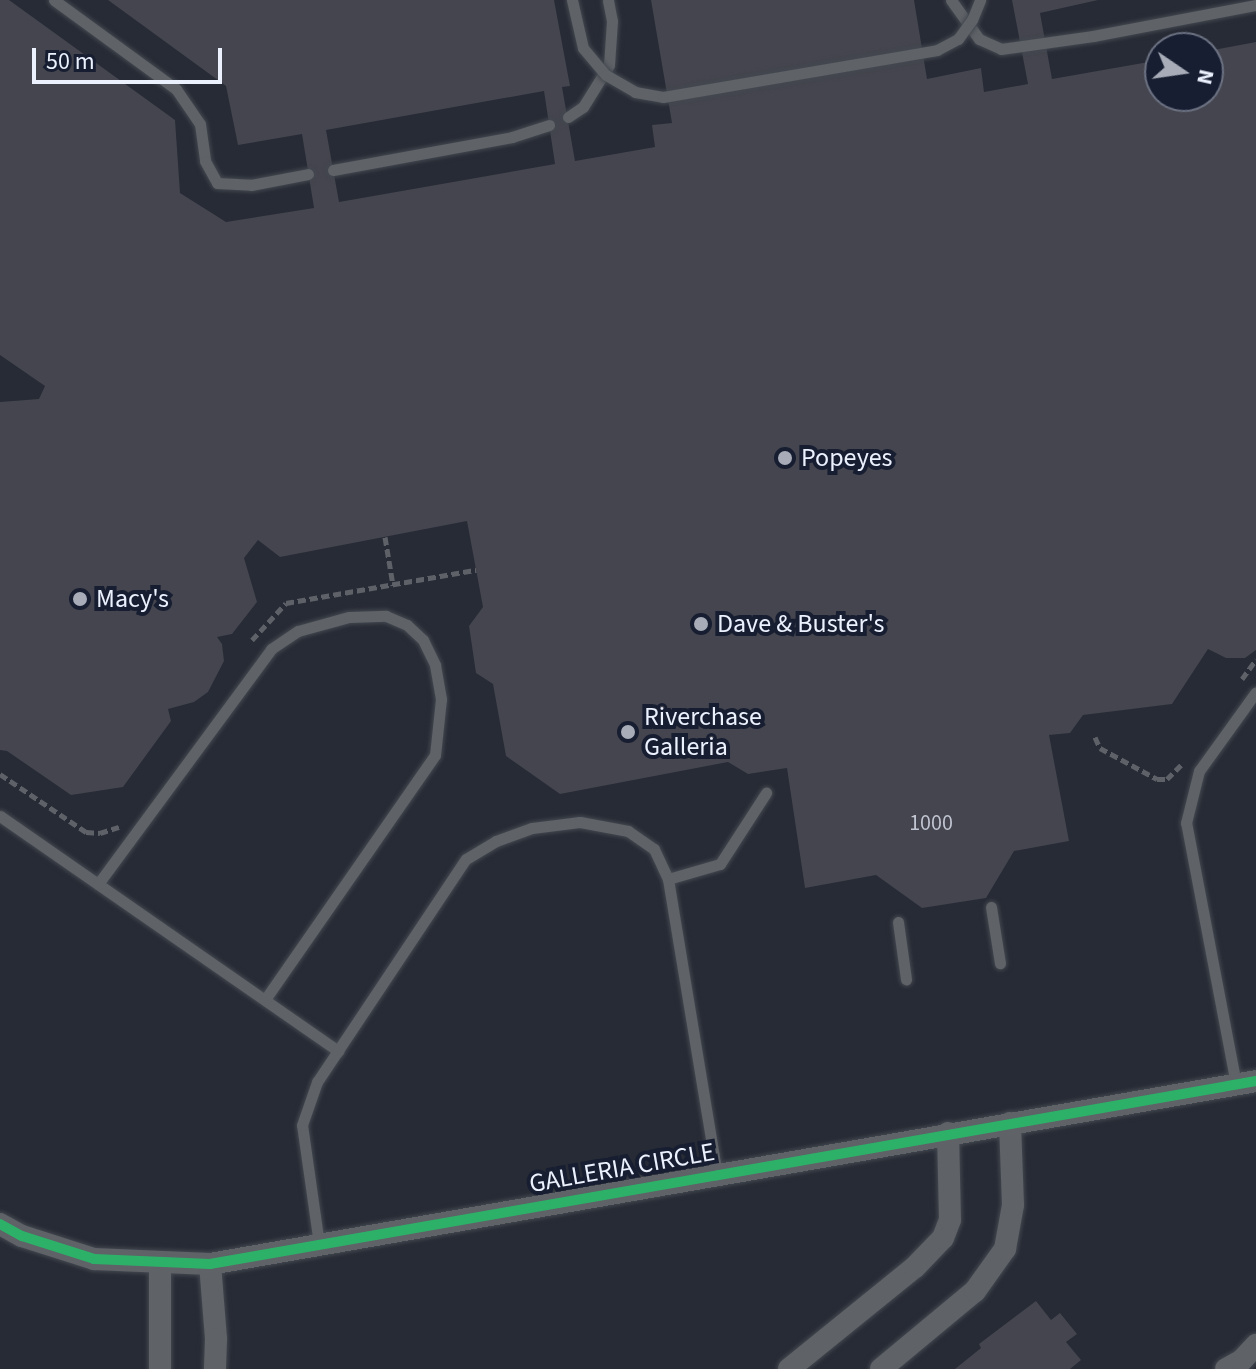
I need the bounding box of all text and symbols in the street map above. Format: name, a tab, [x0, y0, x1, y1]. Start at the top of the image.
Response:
scale bar	[36, 32, 226, 82]
north arrow	[1144, 32, 1224, 112]
text: 50 m	[46, 44, 95, 79]
text: N	[1188, 66, 1223, 88]
place label: Popeyes	[801, 442, 892, 474]
marker: Popeyes	[776, 449, 794, 467]
place label: Macy's	[96, 583, 169, 615]
marker: Macy's	[71, 590, 89, 608]
place label: Dave & Buster's	[717, 608, 884, 640]
marker: Dave & Buster's	[692, 615, 710, 633]
place label: Riverchase Galleria	[644, 701, 762, 762]
marker: Riverchase Galleria	[619, 723, 637, 741]
house number: 1000	[909, 811, 953, 837]
street label: GALLERIA CIRCLE	[527, 1136, 717, 1200]

